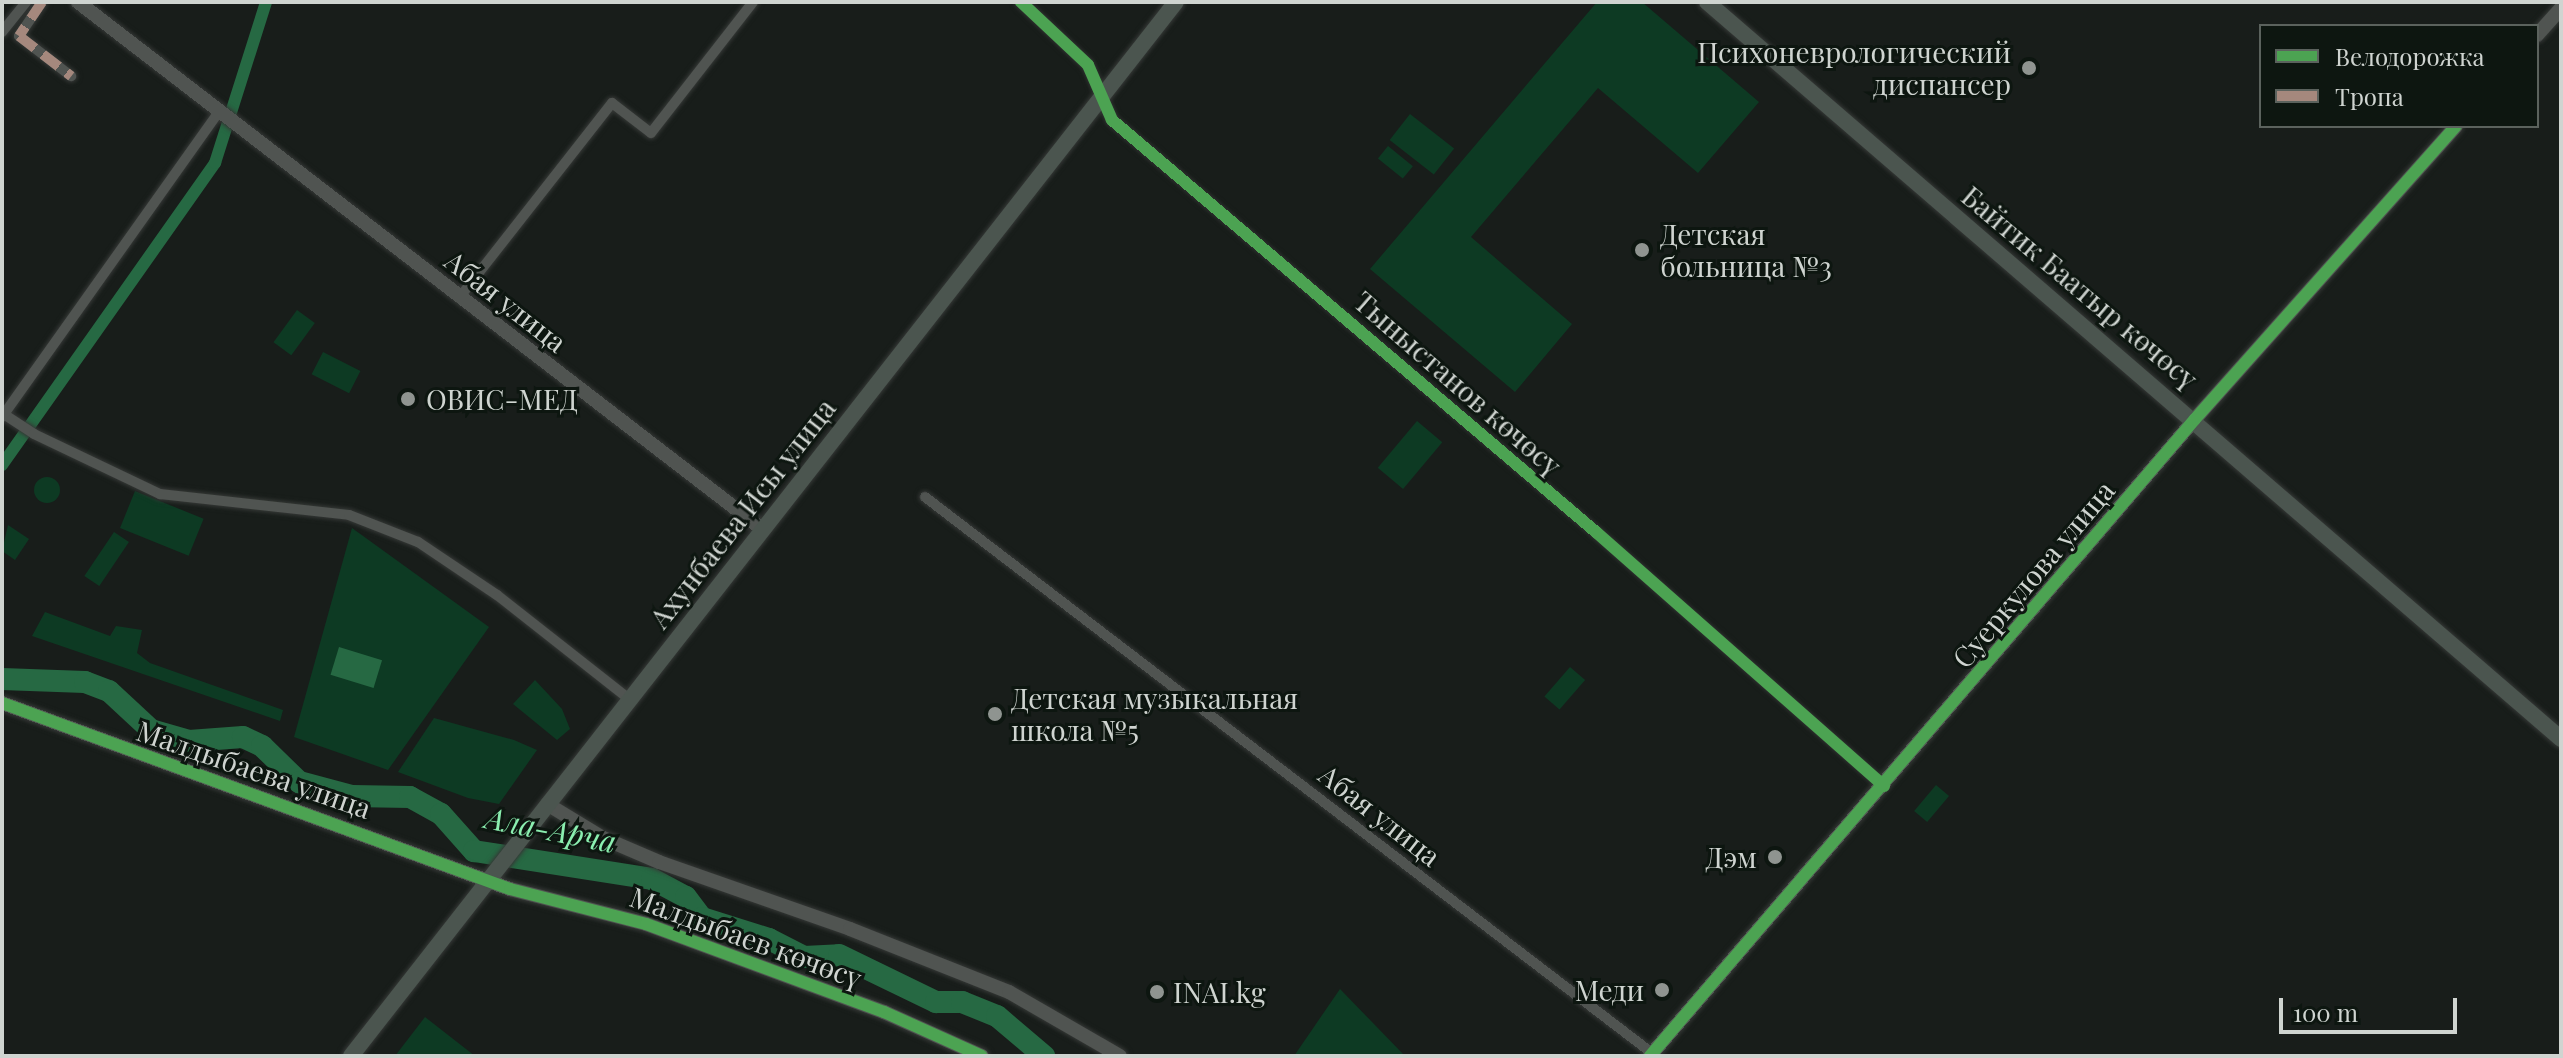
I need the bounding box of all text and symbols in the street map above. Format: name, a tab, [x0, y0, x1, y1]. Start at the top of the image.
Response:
legend	[2259, 24, 2539, 128]
place label: Психоневрологический диспансер	[1697, 35, 2011, 101]
text: Велодорожка	[2335, 40, 2485, 72]
marker: Психоневрологический диспансер	[2018, 57, 2040, 79]
text: Тропа	[2335, 80, 2404, 112]
street label: Байтик Баатыр көчөсү	[1955, 179, 2205, 395]
place label: Детская больница №3	[1660, 217, 1832, 283]
marker: Детская больница №3	[1631, 239, 1653, 261]
street label: Абая улица	[439, 243, 573, 359]
street label: Тыныстанов көчөсү	[1348, 284, 1568, 482]
place label: ОВИС-МЕД	[426, 382, 578, 416]
marker: ОВИС-МЕД	[397, 388, 419, 410]
street label: Ахунбаева Исы улица	[642, 392, 842, 634]
street label: Суеркулова улица	[1945, 474, 2121, 674]
place label: Детская музыкальная школа №5	[1011, 681, 1298, 747]
marker: Детская музыкальная школа №5	[986, 705, 1004, 723]
street label: Малдыбаева улица	[133, 713, 375, 825]
street label: Абая улица	[1313, 757, 1447, 873]
water label: Ала-Арча	[483, 799, 619, 859]
place label: Дэм	[1706, 840, 1757, 874]
marker: Дэм	[1764, 846, 1786, 868]
street label: Малдыбаев көчөсү	[626, 879, 866, 995]
place label: Меди	[1575, 973, 1644, 1007]
place label: INAI.kg	[1173, 975, 1266, 1009]
marker: Меди	[1651, 979, 1673, 1001]
scale bar	[2283, 982, 2461, 1032]
marker: INAI.kg	[1148, 983, 1166, 1001]
text: 100 m	[2293, 996, 2358, 1028]

